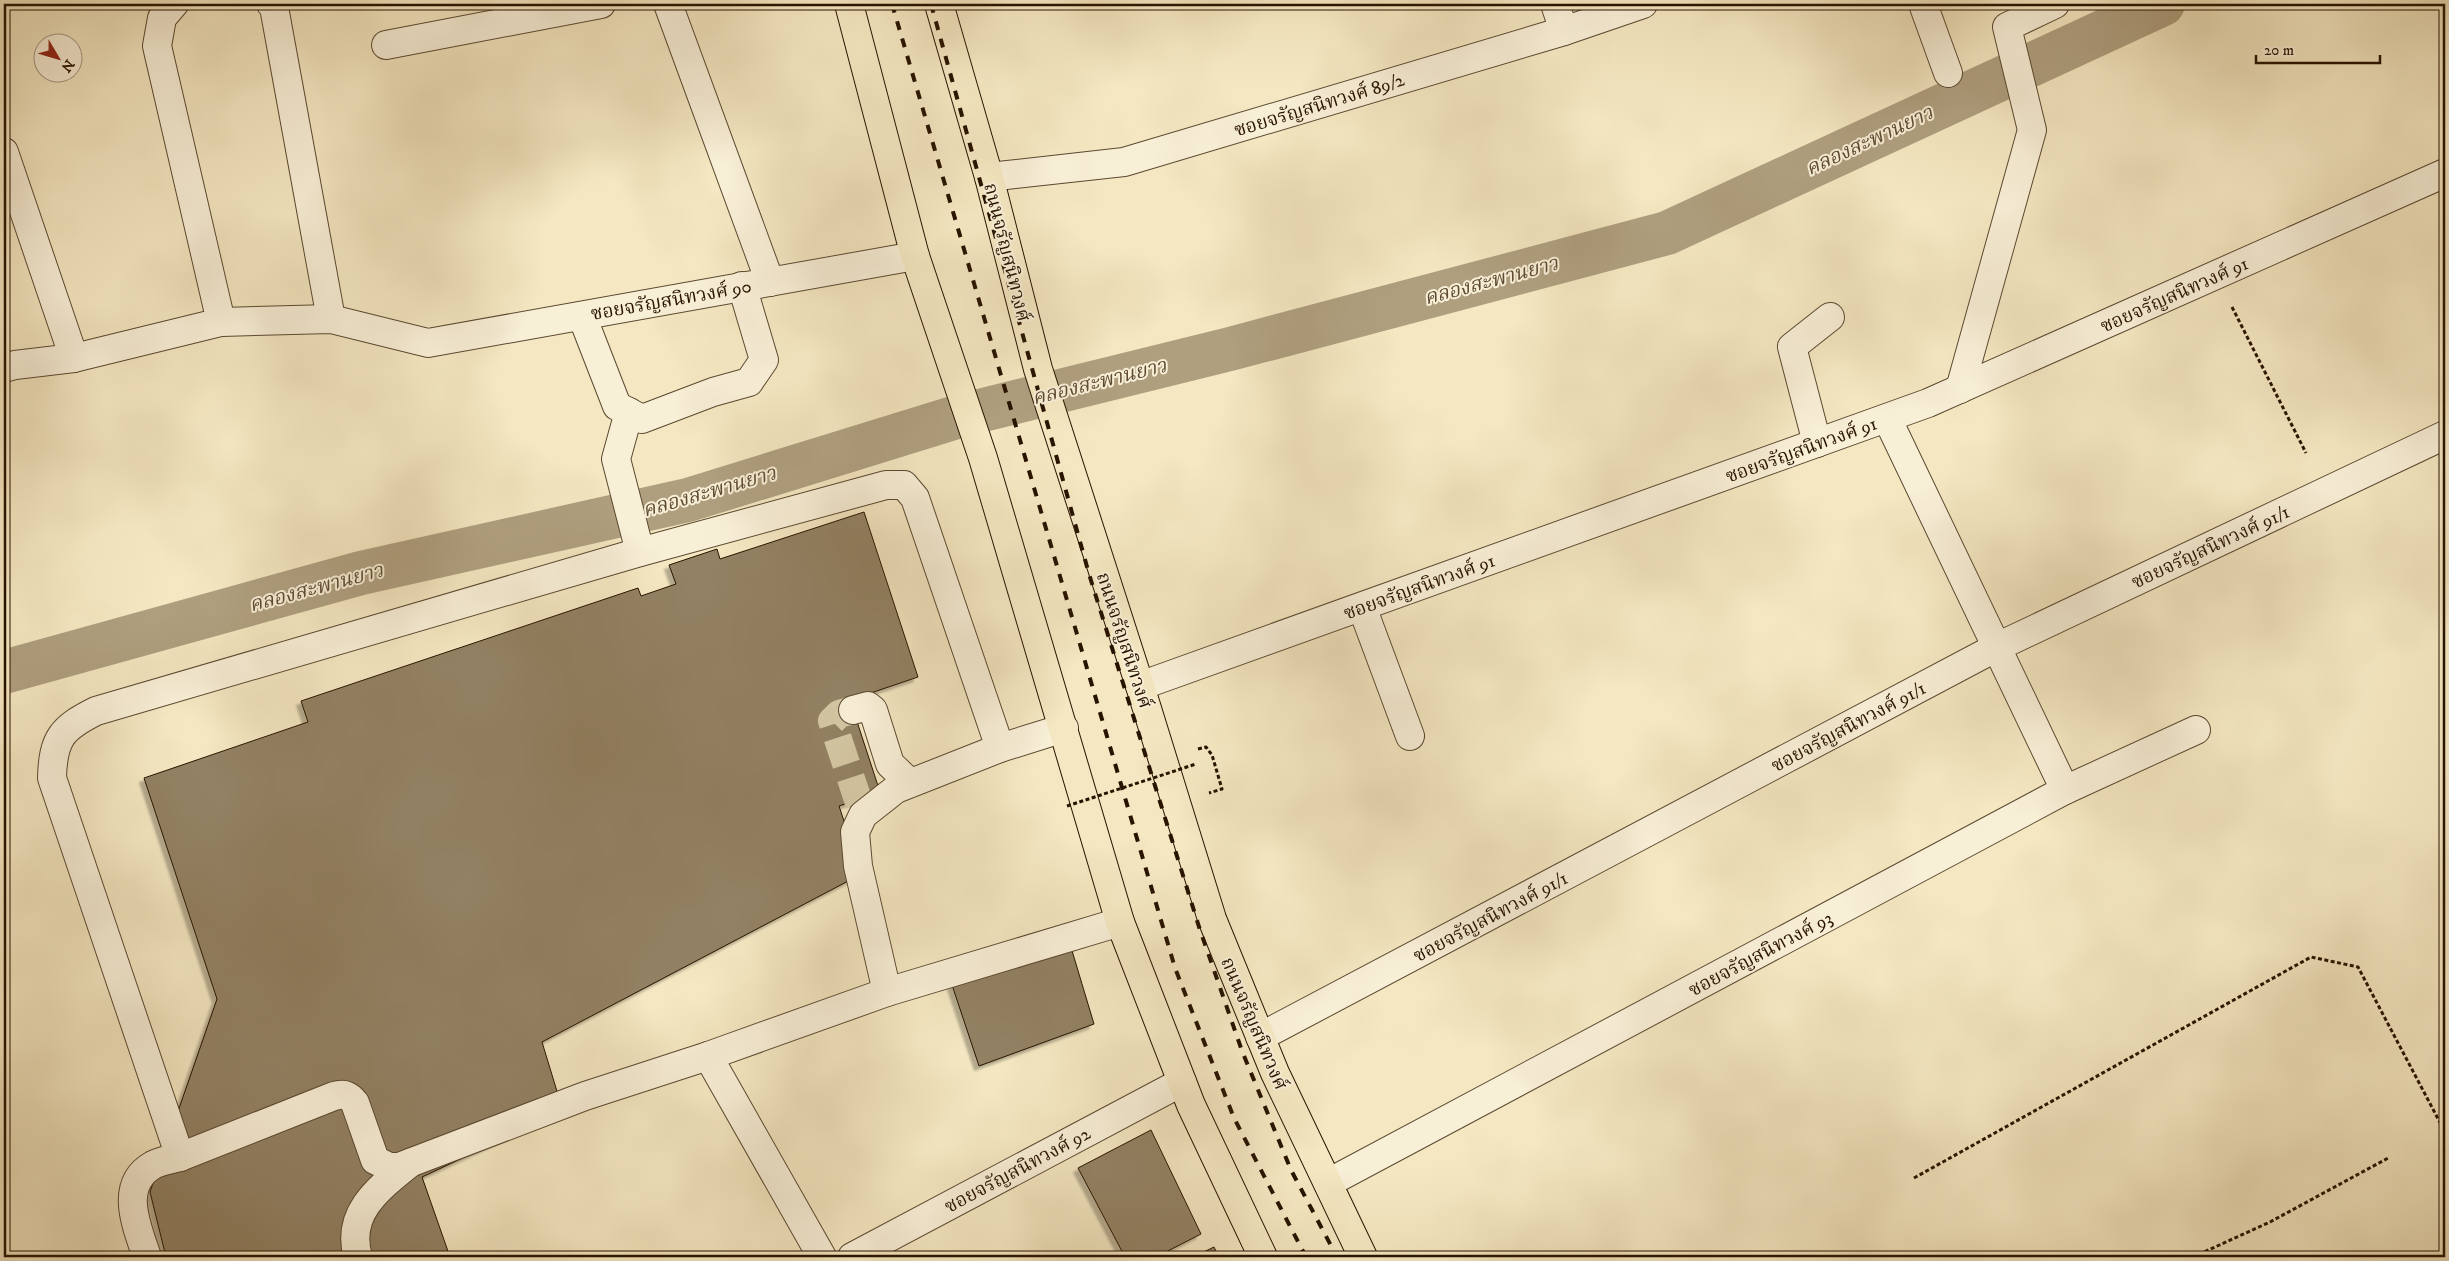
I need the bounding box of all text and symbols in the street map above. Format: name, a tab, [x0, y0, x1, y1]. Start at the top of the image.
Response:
north arrow	[32, 32, 82, 82]
scale bar	[2256, 32, 2380, 64]
text: 20 m	[2264, 41, 2294, 60]
text: N	[57, 55, 78, 76]
street label: ซอยจรัญสนิทวงศ์ 89/2	[1231, 67, 1408, 142]
water label: คลองสะพานยาว	[1802, 101, 1938, 182]
street label: ถนนจรัญสนิทวงศ์	[978, 181, 1036, 324]
water label: คลองสะพานยาว	[1422, 251, 1562, 311]
street label: ซอยจรัญสนิทวงศ์ 91	[2097, 251, 2252, 338]
street label: ซอยจรัญสนิทวงศ์ 90	[589, 274, 753, 326]
water label: คลองสะพานยาว	[1030, 354, 1170, 411]
street label: ซอยจรัญสนิทวงศ์ 91	[1722, 411, 1880, 489]
water label: คลองสะพานยาว	[640, 461, 780, 523]
street label: ซอยจรัญสนิทวงศ์ 91/1	[2128, 500, 2293, 594]
street label: ซอยจรัญสนิทวงศ์ 91	[1340, 548, 1498, 626]
water label: คลองสะพานยาว	[247, 558, 387, 618]
street label: ถนนจรัญสนิทวงศ์	[1091, 569, 1157, 711]
street label: ซอยจรัญสนิทวงศ์ 91/1	[1767, 676, 1930, 778]
street label: ซอยจรัญสนิทวงศ์ 91/1	[1409, 866, 1572, 968]
street label: ซอยจรัญสนิทวงศ์ 93	[1684, 906, 1837, 1002]
street label: ถนนจรัญสนิทวงศ์	[1215, 953, 1293, 1093]
street label: ซอยจรัญสนิทวงศ์ 92	[940, 1121, 1095, 1219]

